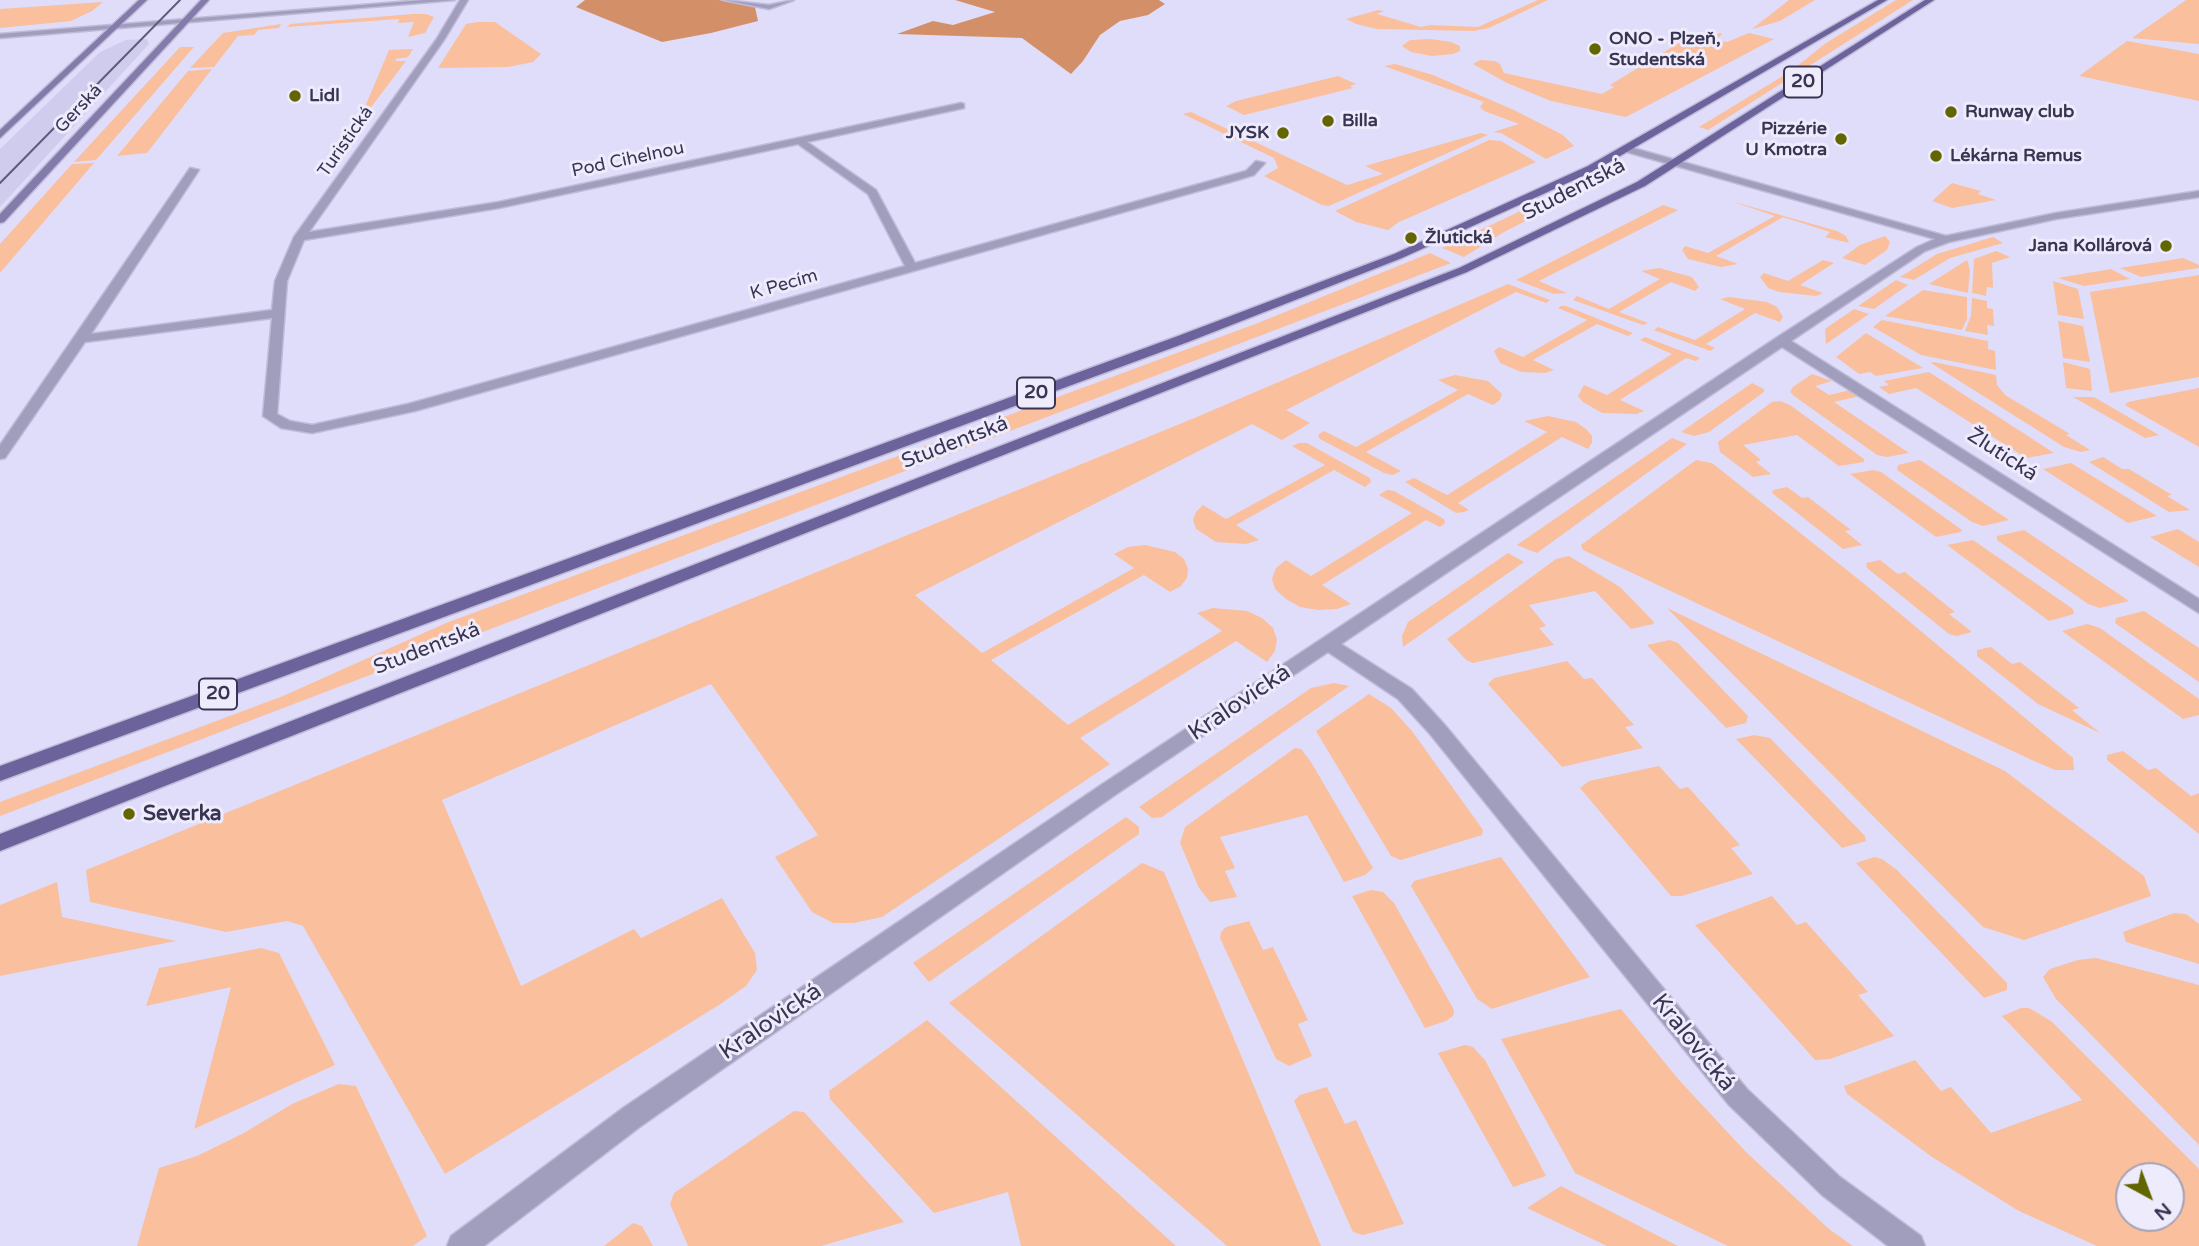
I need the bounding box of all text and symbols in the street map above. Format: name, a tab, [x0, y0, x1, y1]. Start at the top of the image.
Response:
place label: ONO - Plzeň, Studentská	[1609, 28, 1721, 70]
marker: ONO - Plzeň, Studentská	[1587, 41, 1603, 57]
road number: 20	[1784, 66, 1822, 97]
street label: Gerská	[51, 80, 107, 138]
place label: Lidl	[309, 85, 340, 107]
marker: Lidl	[287, 88, 303, 104]
place label: Runway club	[1965, 101, 2074, 123]
street label: Turistická	[314, 102, 378, 182]
marker: Runway club	[1943, 104, 1959, 120]
place label: Billa	[1342, 110, 1378, 132]
marker: Billa	[1320, 113, 1336, 129]
place label: Pizzérie U Kmotra	[1745, 118, 1827, 160]
place label: JYSK	[1226, 122, 1269, 144]
marker: JYSK	[1275, 125, 1291, 141]
marker: Pizzérie U Kmotra	[1833, 131, 1849, 147]
street label: Pod Cihelnou	[570, 138, 686, 182]
place label: Lékárna Remus	[1950, 145, 2082, 167]
marker: Lékárna Remus	[1928, 148, 1944, 164]
street label: Studentská	[1518, 153, 1630, 227]
place label: Žlutická	[1425, 227, 1493, 249]
marker: Žlutická	[1403, 230, 1419, 246]
place label: Jana Kollárová	[2029, 235, 2152, 257]
marker: Jana Kollárová	[2158, 238, 2174, 254]
street label: K Pecím	[748, 265, 820, 305]
road number: 20	[1017, 378, 1055, 408]
street label: Studentská	[898, 411, 1012, 475]
street label: Žlutická	[1962, 423, 2042, 487]
street label: Studentská	[370, 617, 484, 681]
street label: Kralovická	[1183, 658, 1297, 748]
road number: 20	[199, 678, 237, 709]
place label: Severka	[143, 801, 222, 827]
marker: Severka	[121, 806, 137, 822]
street label: Kralovická	[714, 977, 828, 1067]
street label: Kralovická	[1645, 988, 1741, 1098]
north arrow	[2115, 1162, 2185, 1232]
text: N	[2149, 1198, 2175, 1225]

